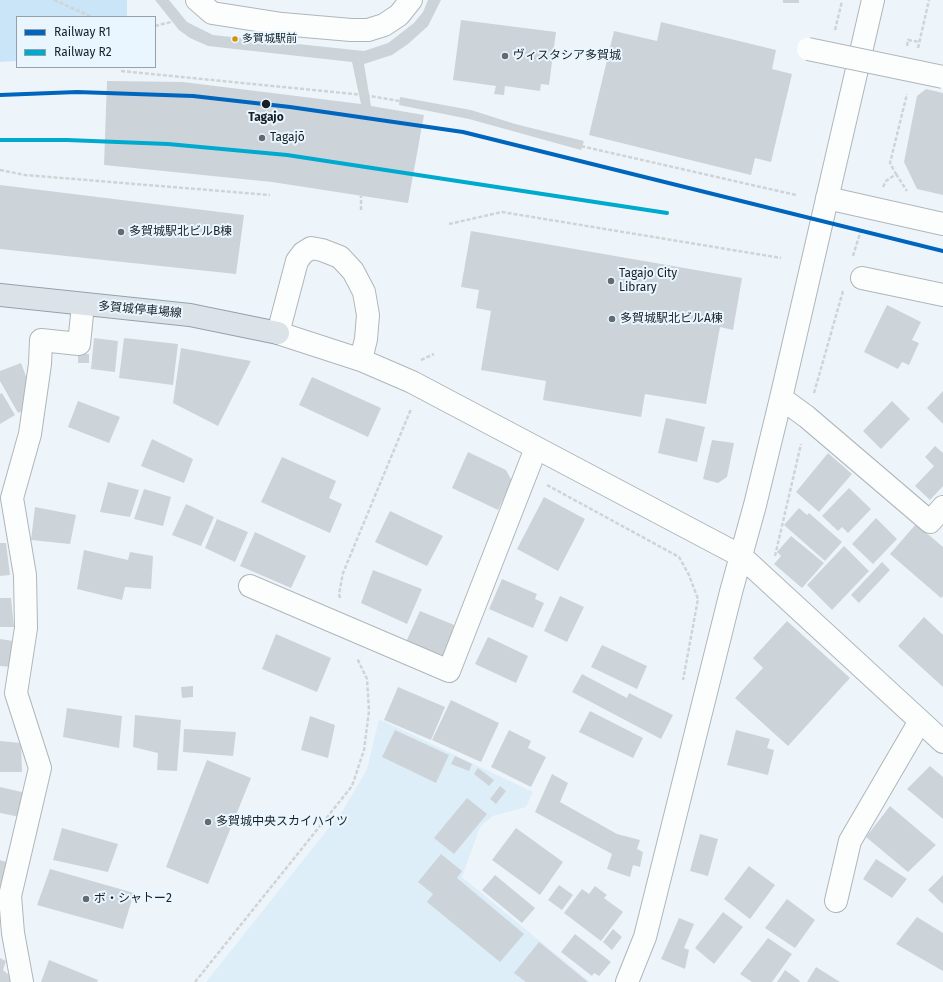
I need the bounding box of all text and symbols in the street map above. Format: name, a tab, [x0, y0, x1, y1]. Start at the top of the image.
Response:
legend	[16, 16, 156, 68]
text: Railway R1	[54, 25, 111, 39]
place label: 多賀城駅前	[242, 32, 297, 46]
marker: 多賀城駅前	[230, 34, 240, 44]
text: Railway R2	[54, 45, 112, 59]
place label: ヴィスタシア多賀城	[513, 49, 621, 63]
marker: ヴィスタシア多賀城	[500, 51, 510, 61]
marker: Tagajo	[260, 98, 272, 110]
place label: Tagajo	[248, 111, 284, 125]
place label: Tagajō	[270, 131, 305, 145]
marker: Tagajō	[257, 133, 267, 143]
place label: 多賀城駅北ビルB棟	[129, 225, 232, 239]
marker: 多賀城駅北ビルB棟	[116, 227, 126, 237]
place label: Tagajo City Library	[619, 267, 677, 295]
marker: Tagajo City Library	[606, 276, 616, 286]
street label: 多賀城停車場線	[98, 299, 182, 321]
place label: 多賀城駅北ビルA棟	[620, 312, 723, 326]
marker: 多賀城駅北ビルA棟	[607, 314, 617, 324]
place label: 多賀城中央スカイハイツ	[216, 815, 348, 829]
marker: 多賀城中央スカイハイツ	[203, 817, 213, 827]
place label: ボ・シャトー2	[94, 892, 172, 906]
marker: ボ・シャトー2	[81, 894, 91, 904]

